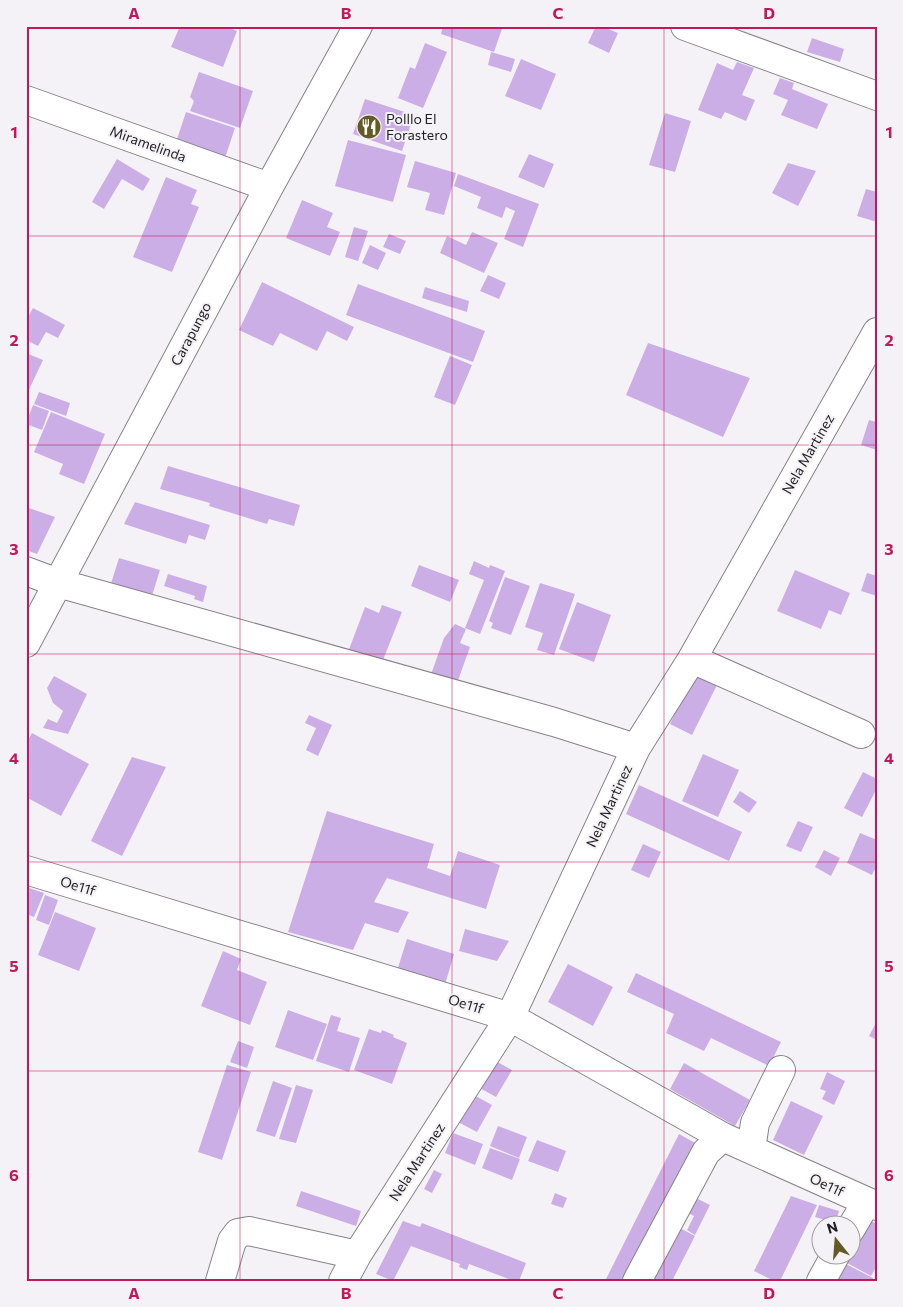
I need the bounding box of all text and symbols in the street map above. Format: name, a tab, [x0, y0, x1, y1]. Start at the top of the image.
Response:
text: A	[128, 3, 140, 22]
text: B	[341, 3, 352, 22]
text: C	[553, 3, 564, 22]
text: D	[763, 3, 775, 22]
place label: Polllo El Forastero	[386, 110, 448, 143]
restaurant icon: Polllo El Forastero	[356, 114, 382, 140]
text: 1	[10, 122, 18, 141]
street label: Miramelinda	[108, 122, 189, 165]
text: 1	[885, 122, 893, 141]
street label: Carapungo	[167, 299, 214, 368]
text: 2	[9, 330, 19, 349]
text: 2	[884, 330, 894, 349]
street label: Nela Martinez	[778, 411, 837, 497]
text: 3	[9, 539, 19, 558]
text: 3	[884, 539, 894, 558]
text: 4	[9, 748, 19, 767]
text: 4	[884, 748, 894, 767]
street label: Nela Martinez	[582, 762, 635, 850]
street label: Oe11f	[58, 872, 98, 899]
text: 5	[9, 956, 19, 975]
text: 5	[884, 956, 894, 975]
street label: Oe11f	[446, 990, 486, 1017]
street label: Nela Martinez	[385, 1120, 448, 1204]
text: 6	[9, 1165, 19, 1184]
text: 6	[884, 1165, 894, 1184]
street label: Oe11f	[807, 1169, 848, 1200]
north arrow	[810, 1214, 860, 1264]
text: N	[825, 1217, 840, 1237]
text: A	[128, 1283, 140, 1302]
text: B	[341, 1283, 352, 1302]
text: C	[553, 1283, 564, 1302]
text: D	[763, 1283, 775, 1302]

